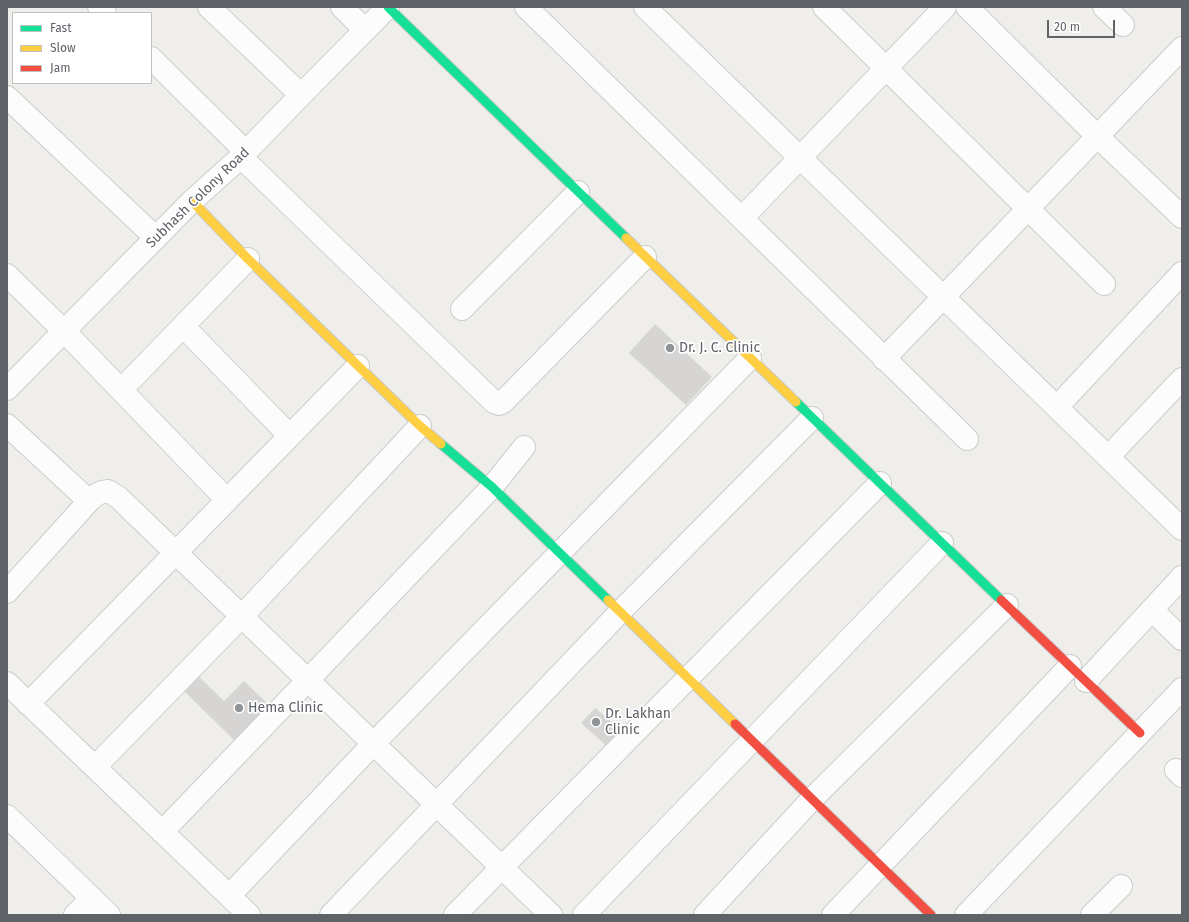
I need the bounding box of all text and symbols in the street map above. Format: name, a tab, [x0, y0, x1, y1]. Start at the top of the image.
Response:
legend	[12, 12, 152, 84]
scale bar	[1049, 12, 1117, 38]
text: 20 m	[1054, 20, 1080, 34]
text: Fast	[50, 21, 72, 35]
text: Slow	[50, 41, 76, 55]
text: Jam	[50, 61, 70, 75]
street label: Subhash Colony Road	[143, 144, 253, 252]
place label: Dr. J. C. Clinic	[679, 340, 760, 356]
marker: Dr. J. C. Clinic	[664, 342, 676, 354]
place label: Hema Clinic	[248, 700, 323, 716]
marker: Hema Clinic	[233, 702, 245, 714]
place label: Dr. Lakhan Clinic	[605, 706, 671, 738]
marker: Dr. Lakhan Clinic	[590, 716, 602, 728]

